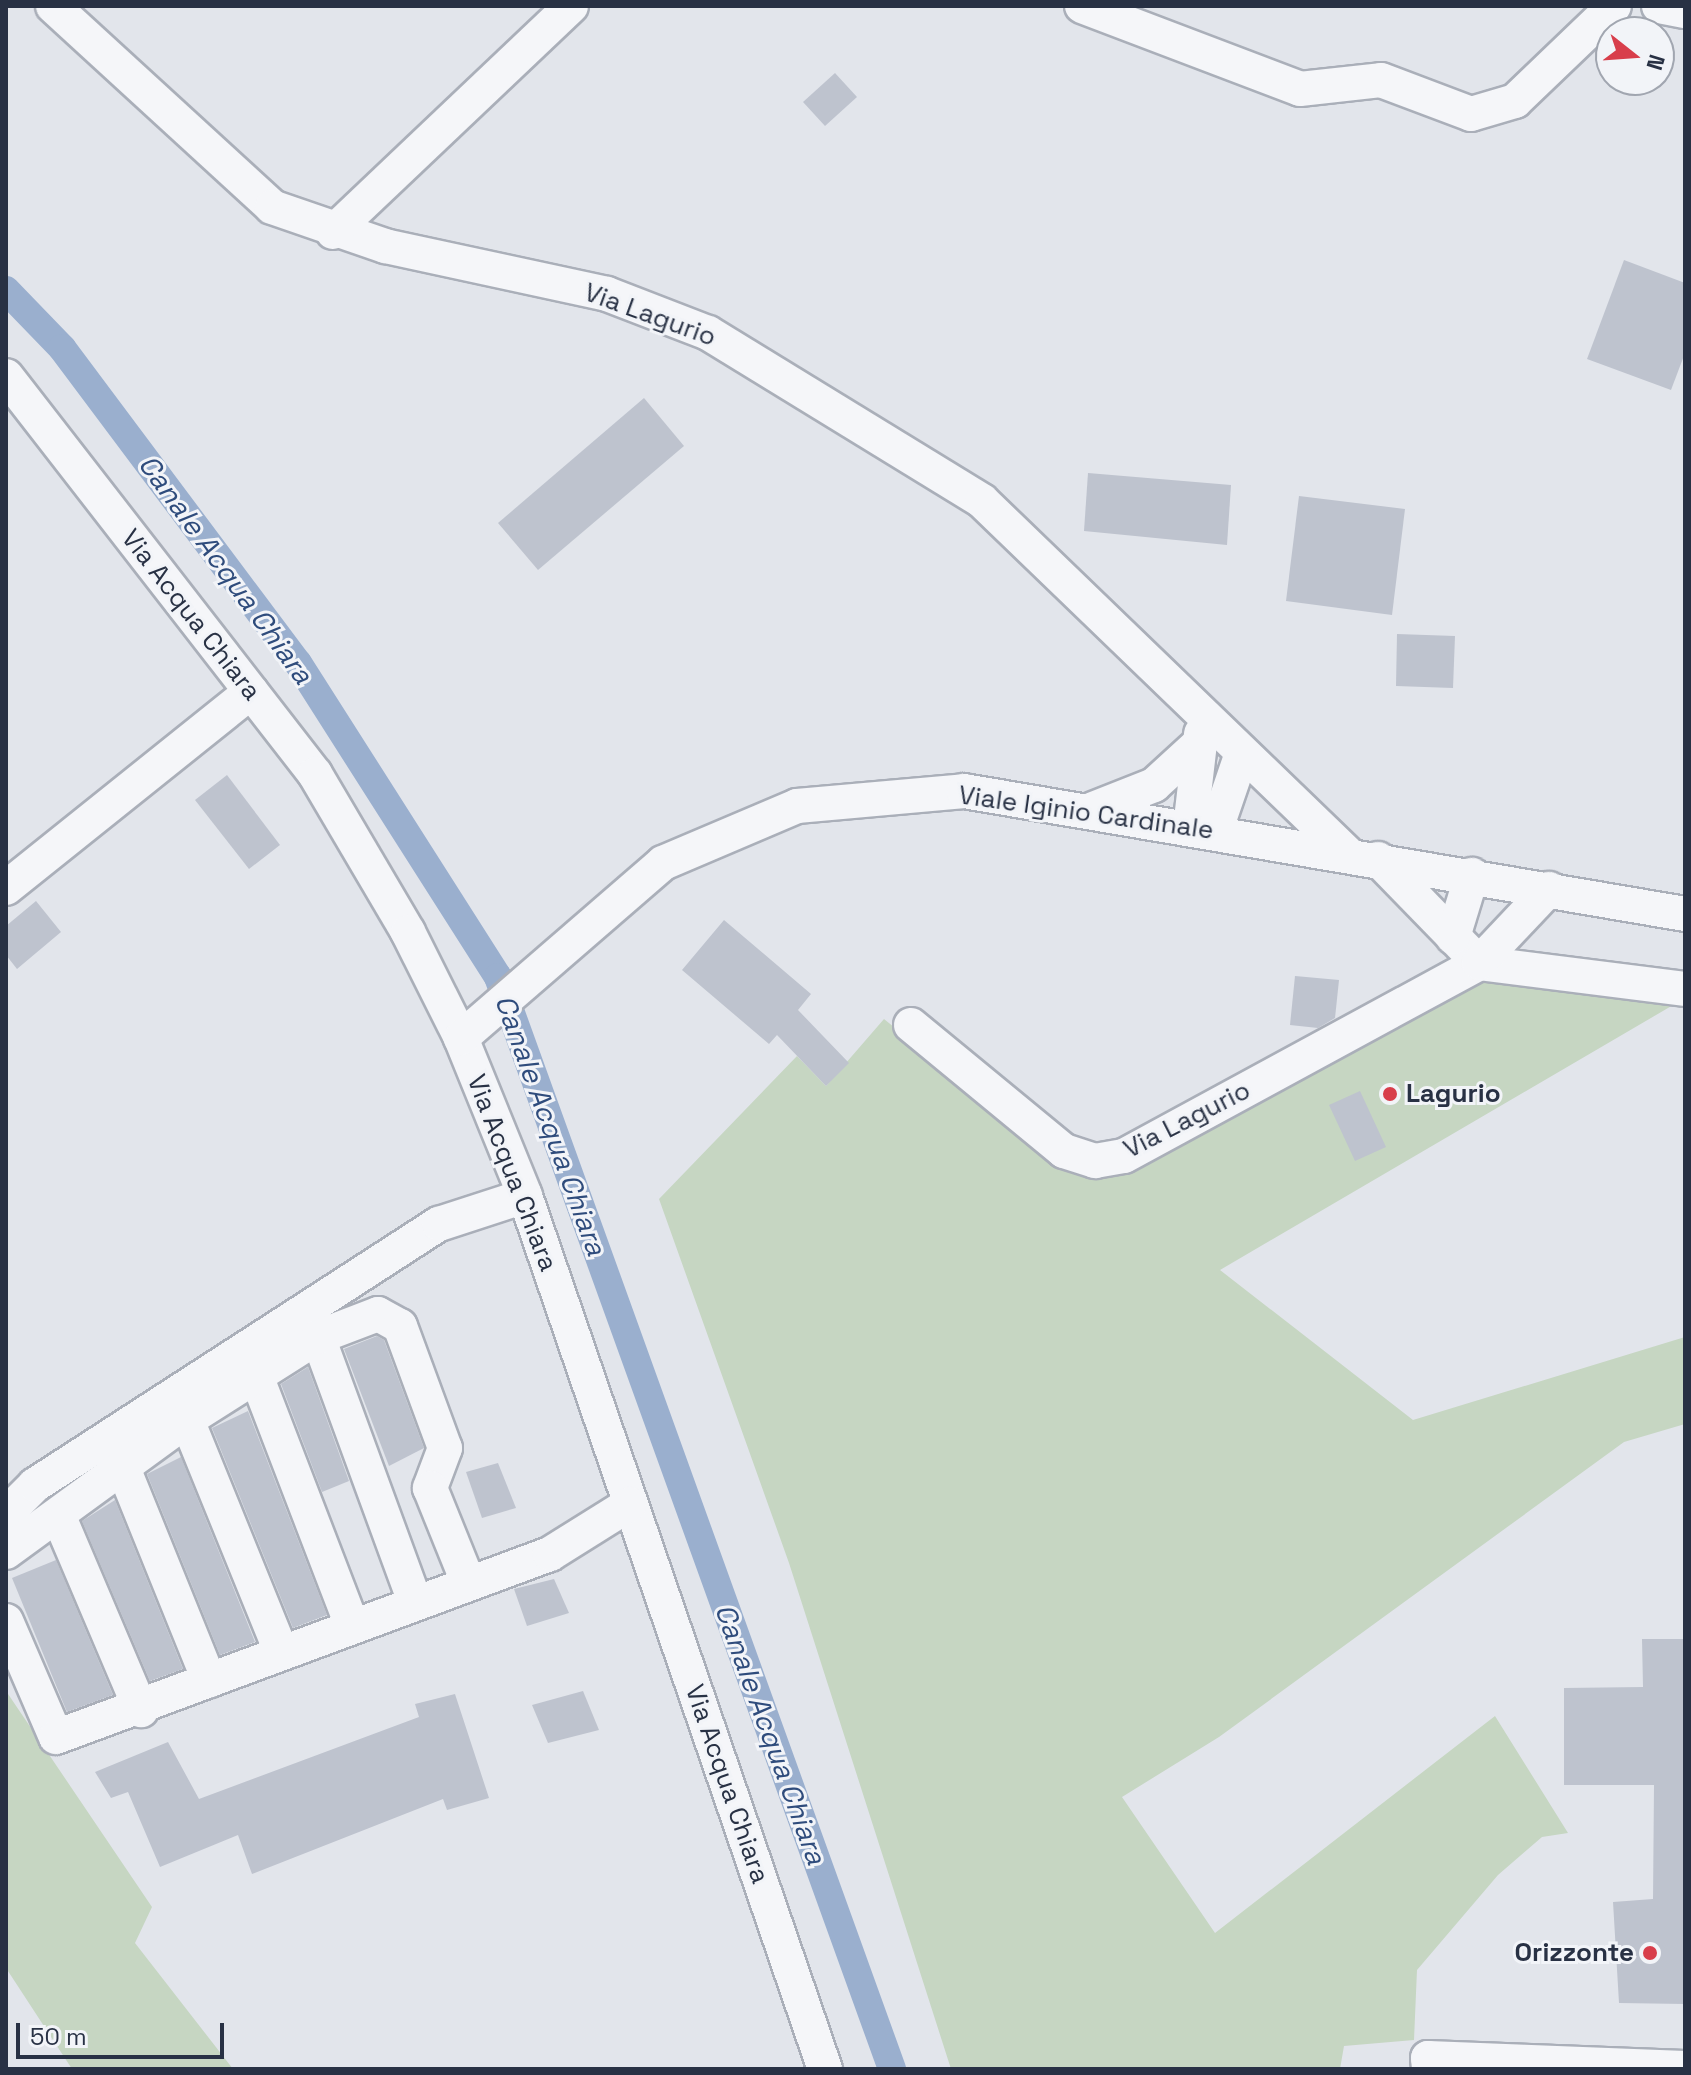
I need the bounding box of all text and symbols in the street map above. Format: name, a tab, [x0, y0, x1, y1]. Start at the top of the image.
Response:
north arrow	[1595, 16, 1675, 96]
text: N	[1640, 51, 1672, 74]
street label: Via Lagurio	[580, 277, 720, 353]
water label: Canale Acqua Chiara	[132, 448, 320, 690]
street label: Via Acqua Chiara	[115, 523, 267, 707]
street label: Viale Iginio Cardinale	[957, 780, 1215, 846]
water label: Canale Acqua Chiara	[488, 990, 614, 1260]
street label: Via Acqua Chiara	[460, 1070, 564, 1276]
street label: Via Lagurio	[1119, 1075, 1255, 1165]
place label: Lagurio	[1406, 1078, 1501, 1110]
marker: Lagurio	[1381, 1085, 1399, 1103]
water label: Canale Acqua Chiara	[708, 1599, 834, 1869]
street label: Via Acqua Chiara	[678, 1680, 776, 1888]
place label: Orizzonte	[1515, 1937, 1634, 1969]
marker: Orizzonte	[1641, 1944, 1659, 1962]
scale bar	[20, 2007, 228, 2057]
text: 50 m	[30, 2021, 87, 2052]

